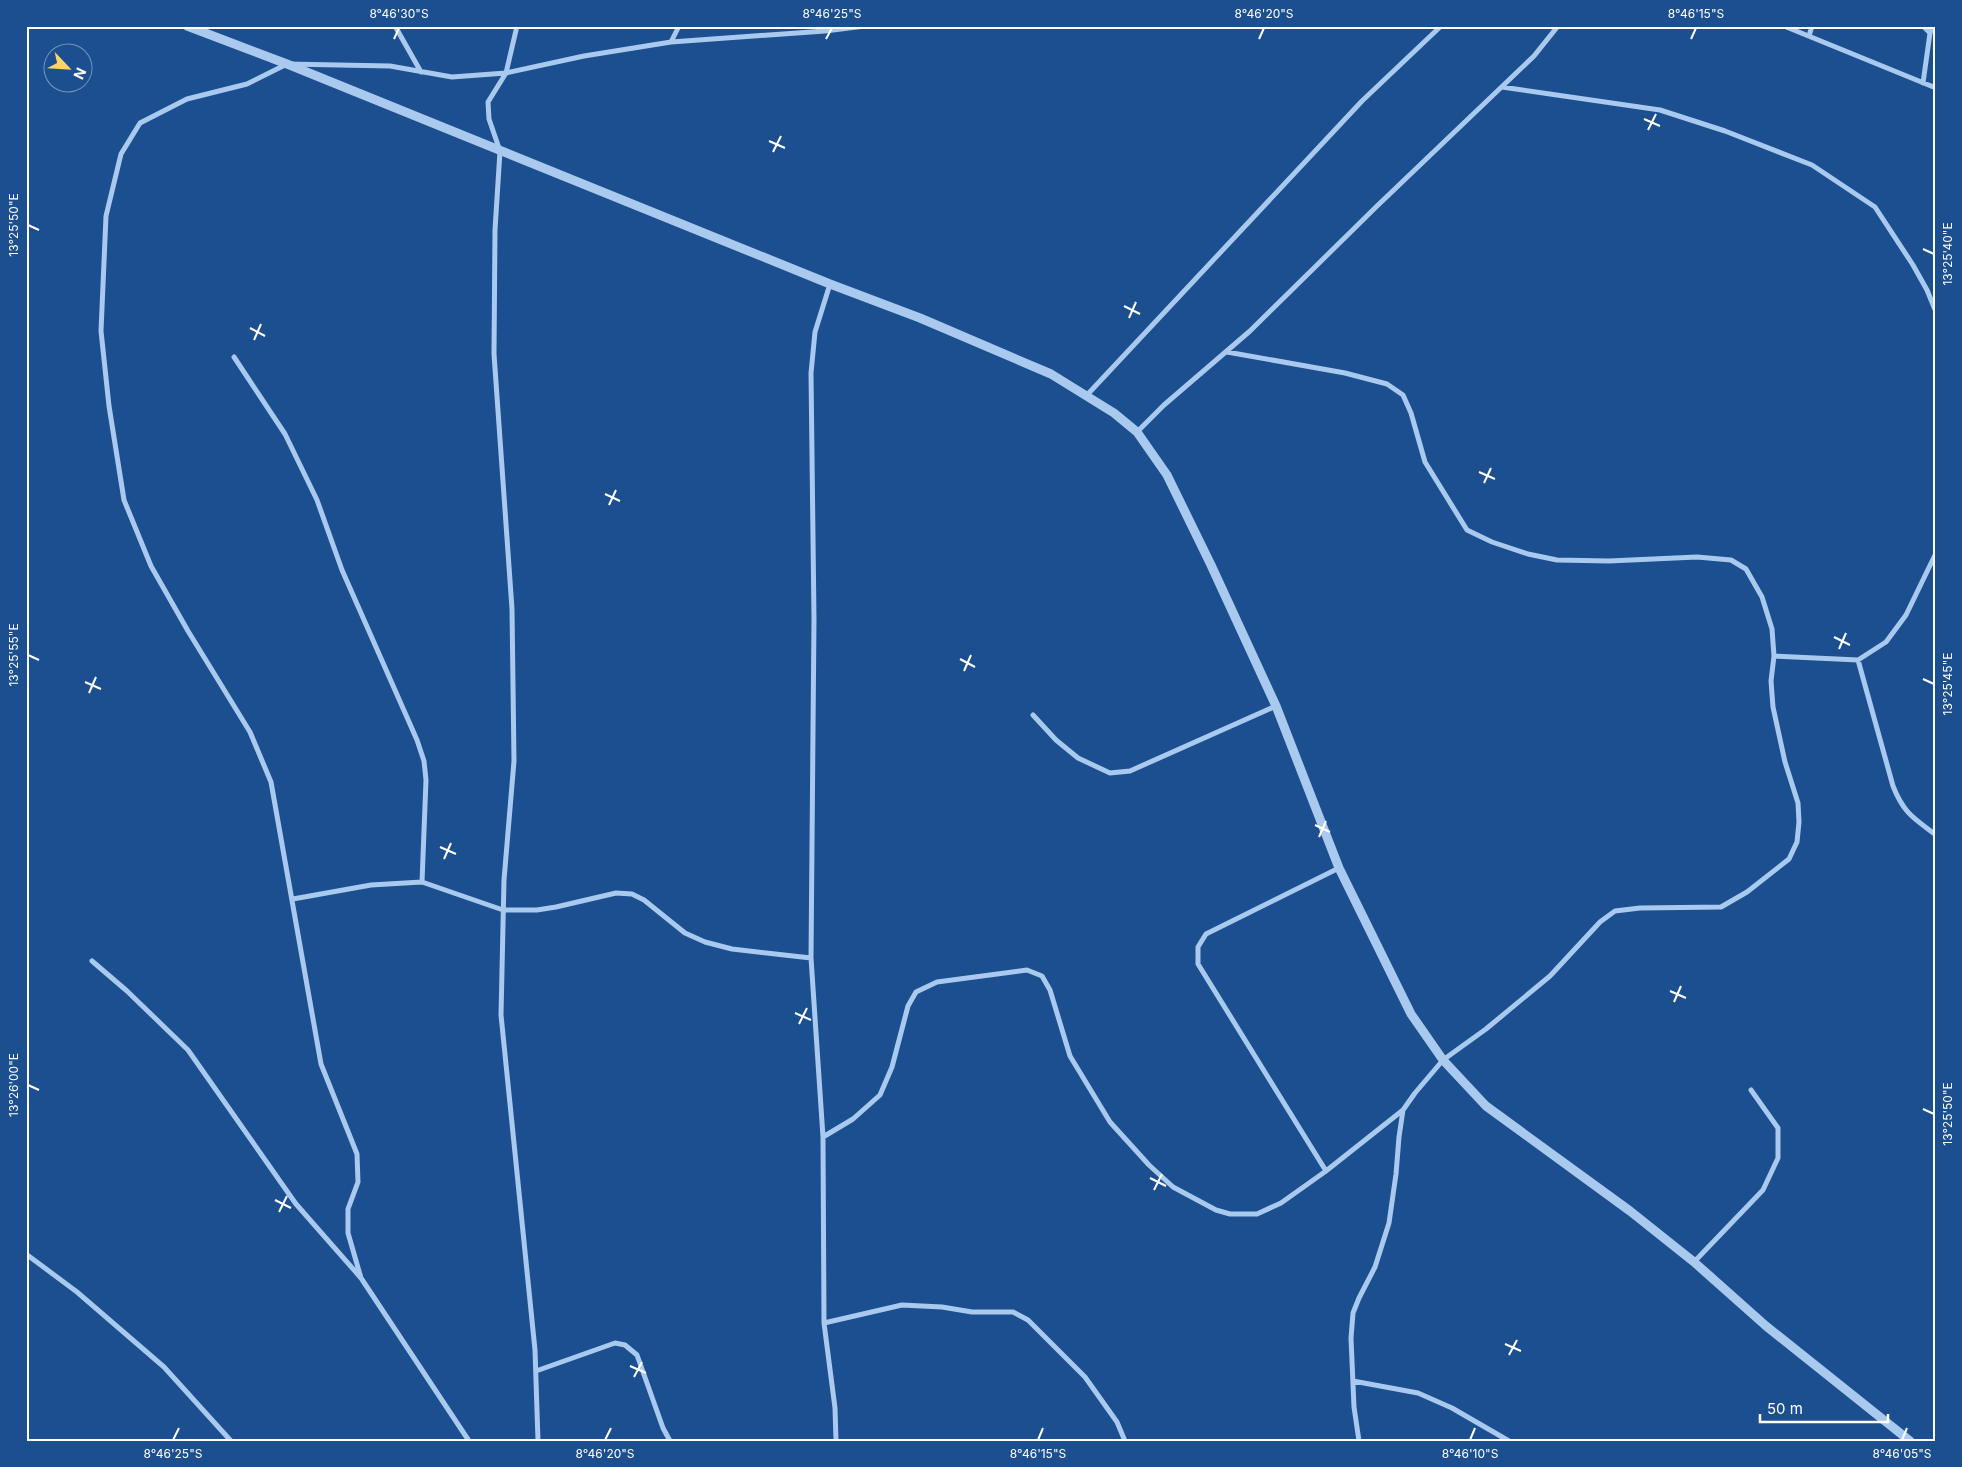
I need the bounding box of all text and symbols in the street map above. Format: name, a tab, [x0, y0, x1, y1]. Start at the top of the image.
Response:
text: 8°46'30"S	[369, 6, 429, 21]
text: 8°46'25"S	[803, 6, 862, 21]
text: 8°46'20"S	[1234, 6, 1294, 21]
text: 8°46'15"S	[1668, 6, 1725, 21]
north arrow	[42, 42, 92, 92]
text: N	[70, 65, 90, 82]
text: 13°25'50"E	[6, 193, 21, 257]
text: 13°25'40"E	[1940, 222, 1955, 286]
text: 13°25'55"E	[6, 623, 21, 687]
text: 13°25'45"E	[1940, 653, 1955, 715]
text: 13°26'00"E	[6, 1053, 21, 1117]
text: 13°25'50"E	[1940, 1082, 1955, 1146]
scale bar	[1760, 1392, 1887, 1424]
text: 50 m	[1767, 1399, 1803, 1418]
text: 8°46'25"S	[144, 1446, 203, 1461]
text: 8°46'20"S	[575, 1446, 635, 1461]
text: 8°46'15"S	[1010, 1446, 1067, 1461]
text: 8°46'10"S	[1442, 1446, 1499, 1461]
text: 8°46'05"S	[1872, 1446, 1932, 1461]

